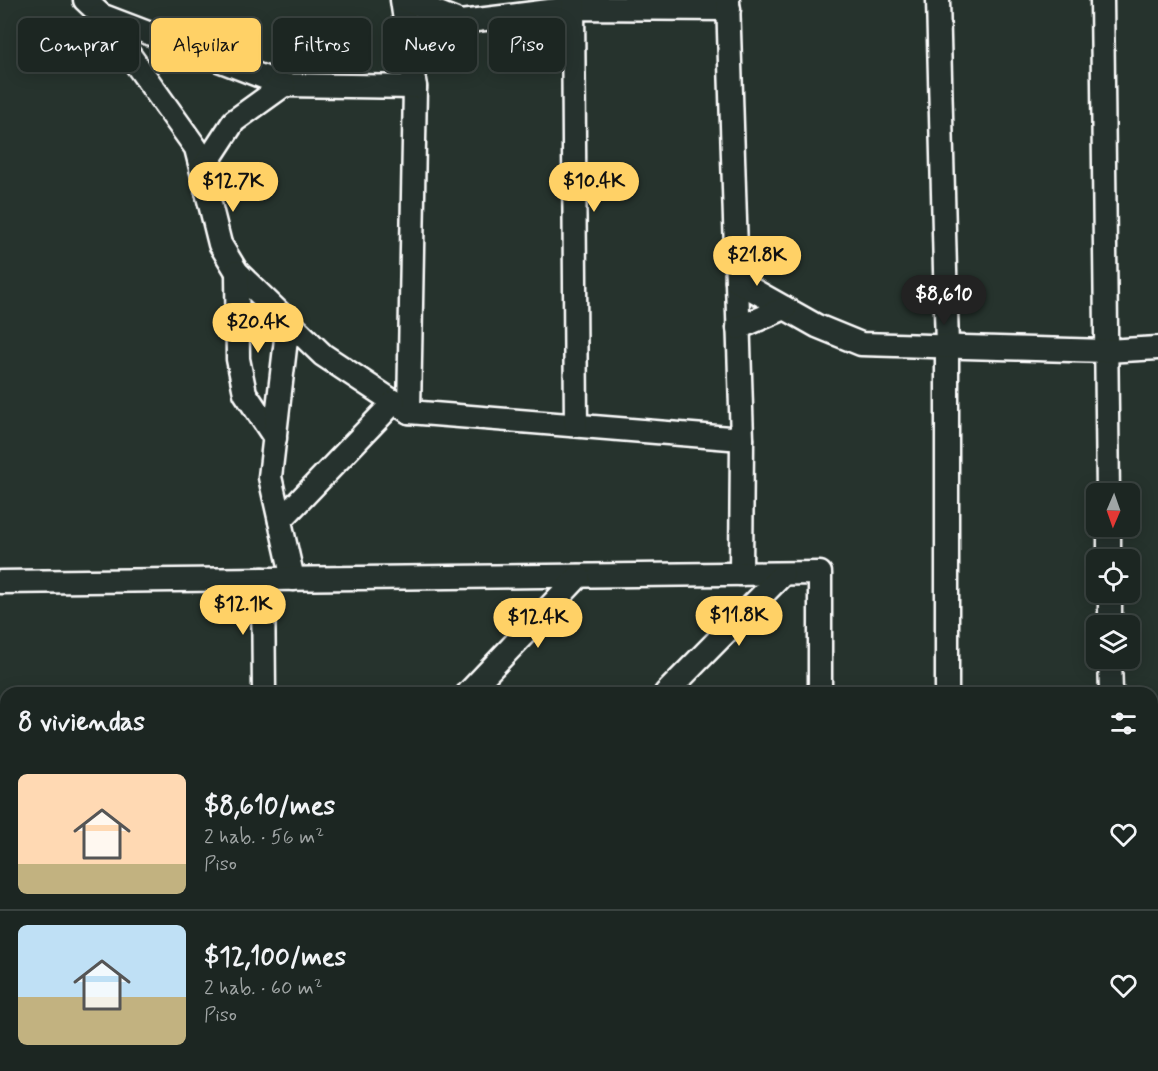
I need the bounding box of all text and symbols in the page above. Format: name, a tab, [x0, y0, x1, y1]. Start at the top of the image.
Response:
chip: Comprar	[18, 18, 139, 72]
chip: Alquilar	[151, 18, 261, 72]
chip: Filtros	[273, 18, 371, 72]
chip: Nuevo	[383, 18, 477, 72]
chip: Piso	[489, 18, 565, 72]
pin: $12.7K	[184, 162, 282, 213]
pin: $10.4K	[545, 162, 643, 213]
text: $12.7K	[202, 168, 264, 195]
text: $10.4K	[563, 168, 625, 195]
pin: $21.8K	[708, 236, 806, 287]
text: $21.8K	[727, 242, 787, 269]
pin: $8,610	[895, 275, 993, 326]
text: $8,610	[915, 281, 973, 308]
pin: $20.4K	[209, 303, 307, 354]
text: $20.4K	[227, 309, 289, 336]
north arrow	[1086, 483, 1140, 537]
map controls	[1086, 483, 1140, 669]
button: locate	[1086, 549, 1140, 603]
pin: $12.1K	[194, 585, 292, 636]
text: $12.1K	[214, 591, 272, 618]
pin: $11.8K	[690, 596, 788, 647]
pin: $12.4K	[489, 598, 587, 649]
text: $11.8K	[710, 602, 768, 629]
text: $12.4K	[507, 604, 569, 631]
button: layers	[1086, 615, 1140, 669]
text: 8 viviendas	[18, 706, 145, 740]
icon: filters	[1107, 707, 1140, 740]
text: $8,610/mes	[204, 790, 335, 824]
icon: home	[66, 798, 138, 870]
icon: heart	[1107, 818, 1140, 851]
text: 2 hab. · 56 m²	[204, 824, 324, 851]
text: Piso	[204, 851, 237, 878]
text: $12,100/mes	[204, 941, 346, 975]
icon: home	[66, 949, 138, 1021]
icon: heart	[1107, 969, 1140, 1002]
text: 2 hab. · 60 m²	[204, 975, 323, 1002]
text: Piso	[204, 1002, 237, 1029]

